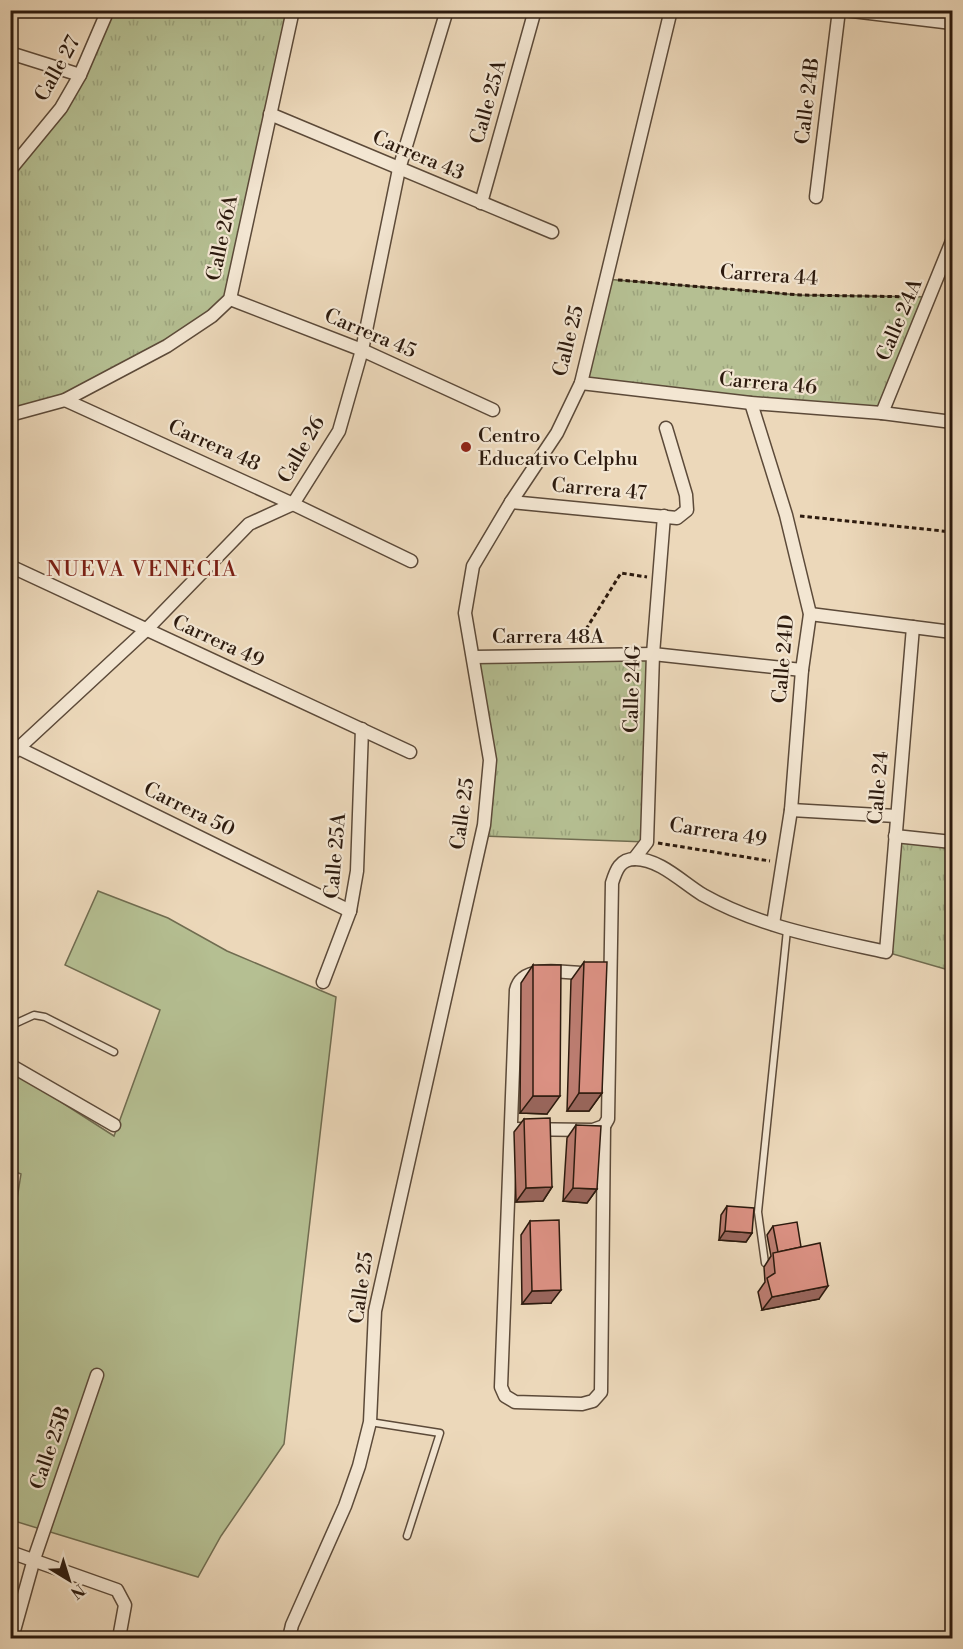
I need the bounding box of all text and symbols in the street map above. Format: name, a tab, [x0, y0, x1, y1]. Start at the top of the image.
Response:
street label: Calle 27	[30, 32, 86, 106]
street label: Calle 25A	[465, 56, 513, 147]
street label: Calle 24B	[790, 56, 826, 146]
street label: Carrera 43	[368, 125, 468, 187]
street label: Calle 26A	[202, 192, 245, 283]
street label: Carrera 44	[719, 260, 819, 292]
street label: Calle 24A	[871, 274, 929, 365]
street label: Calle 25	[548, 303, 590, 379]
street label: Carrera 45	[320, 304, 420, 364]
street label: Carrera 46	[718, 367, 818, 401]
street label: Calle 26	[273, 412, 331, 488]
street label: Carrera 48	[164, 415, 264, 477]
place label: Centro Educativo Celphu	[478, 424, 639, 472]
marker: Centro Educativo Celphu	[459, 440, 473, 454]
street label: Carrera 47	[550, 473, 648, 507]
district label: NUEVA VENECIA	[46, 557, 238, 583]
street label: Carrera 49	[168, 610, 268, 674]
street label: Calle 24D	[768, 614, 800, 704]
street label: Carrera 48A	[492, 625, 605, 650]
street label: Calle 24G	[619, 644, 647, 733]
street label: Calle 24	[863, 750, 895, 826]
street label: Calle 25	[446, 776, 480, 852]
street label: Carrera 50	[139, 777, 239, 843]
street label: Calle 25A	[320, 811, 352, 900]
street label: Carrera 49	[667, 813, 769, 853]
street label: Calle 25	[345, 1250, 379, 1326]
street label: Calle 25B	[25, 1403, 77, 1493]
north arrow	[39, 1550, 99, 1610]
text: N	[66, 1579, 89, 1603]

